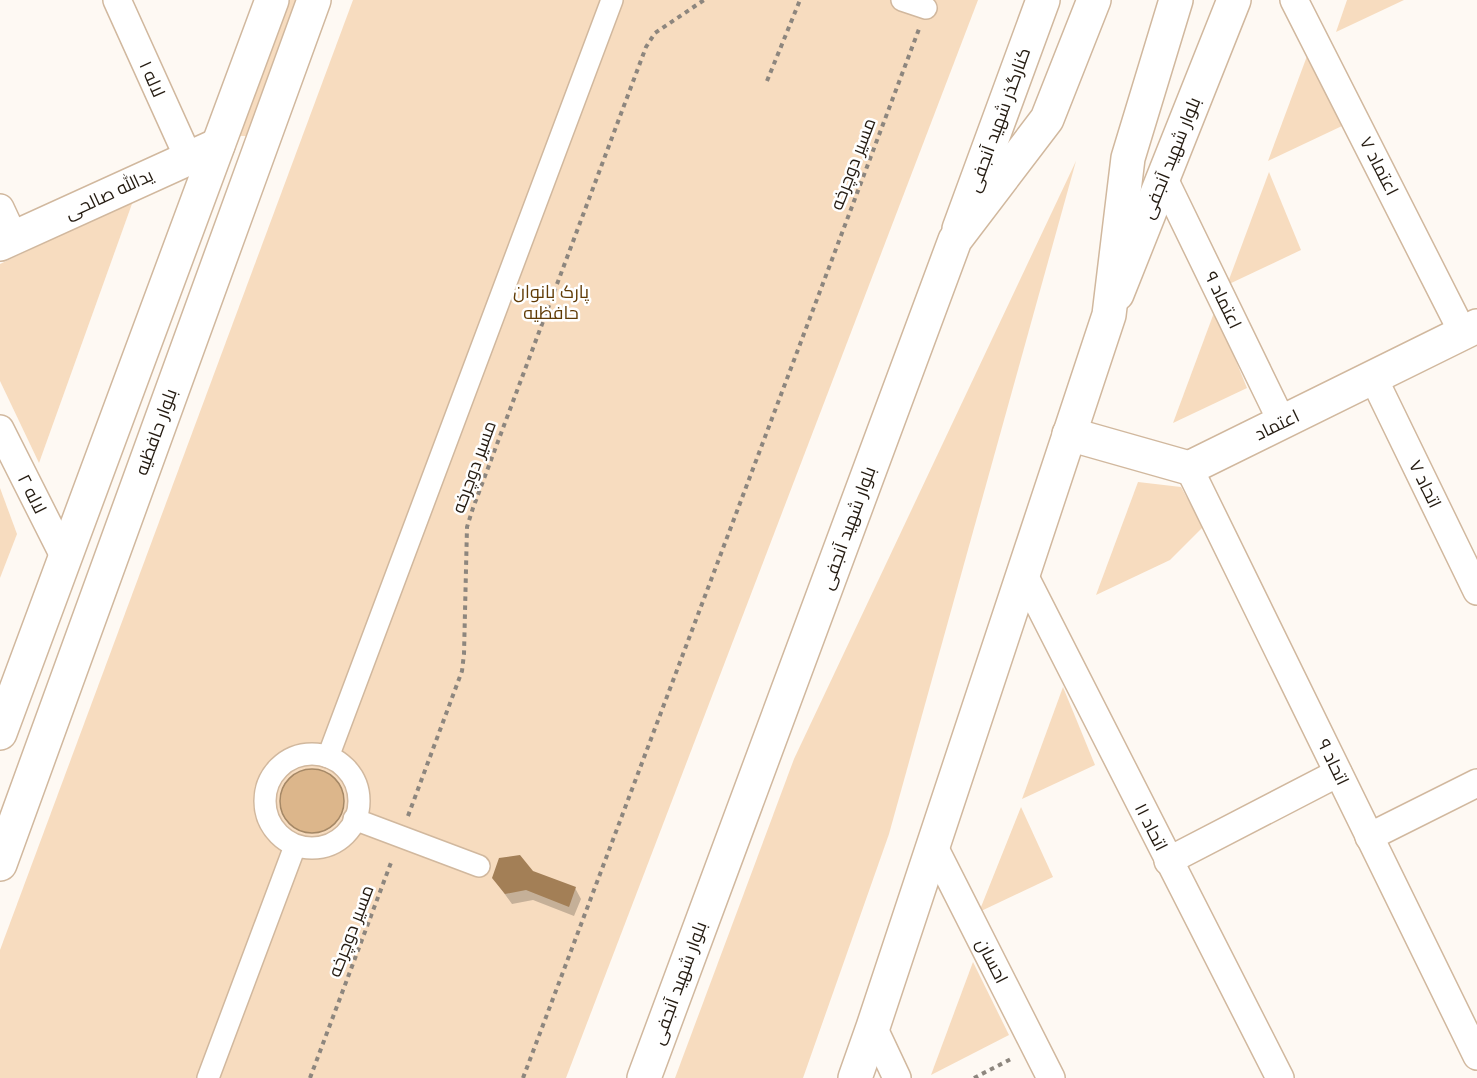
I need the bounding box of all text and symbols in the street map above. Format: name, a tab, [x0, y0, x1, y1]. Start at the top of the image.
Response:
street label: کنارگذر شهید آنجفی	[962, 44, 1036, 196]
street label: لاله ۱	[133, 57, 171, 101]
street label: بلوار شهید آنجفی	[1136, 93, 1206, 223]
street label: مسیر دوچرخه	[824, 115, 882, 213]
street label: اعتماد ۷	[1354, 132, 1404, 200]
street label: یدالله صالحی	[61, 163, 157, 225]
street label: اعتماد ۹	[1199, 267, 1247, 333]
park label: پارک بانوان حافظیه	[513, 280, 589, 325]
street label: بلوار حافظیه	[129, 385, 183, 479]
street label: اعتماد	[1251, 404, 1303, 446]
street label: مسیر دوچرخه	[446, 417, 502, 517]
street label: اتحاد ۷	[1403, 456, 1447, 512]
street label: بلوار شهید آنجفی	[815, 463, 881, 593]
street label: لاله ۲	[12, 470, 52, 518]
street label: اتحاد ۹	[1312, 735, 1354, 789]
street label: اتحاد ۱۱	[1129, 799, 1173, 855]
street label: مسیر دوچرخه	[322, 882, 380, 980]
street label: بلوار شهید آنجفی	[646, 918, 712, 1048]
street label: احسان	[970, 934, 1014, 988]

